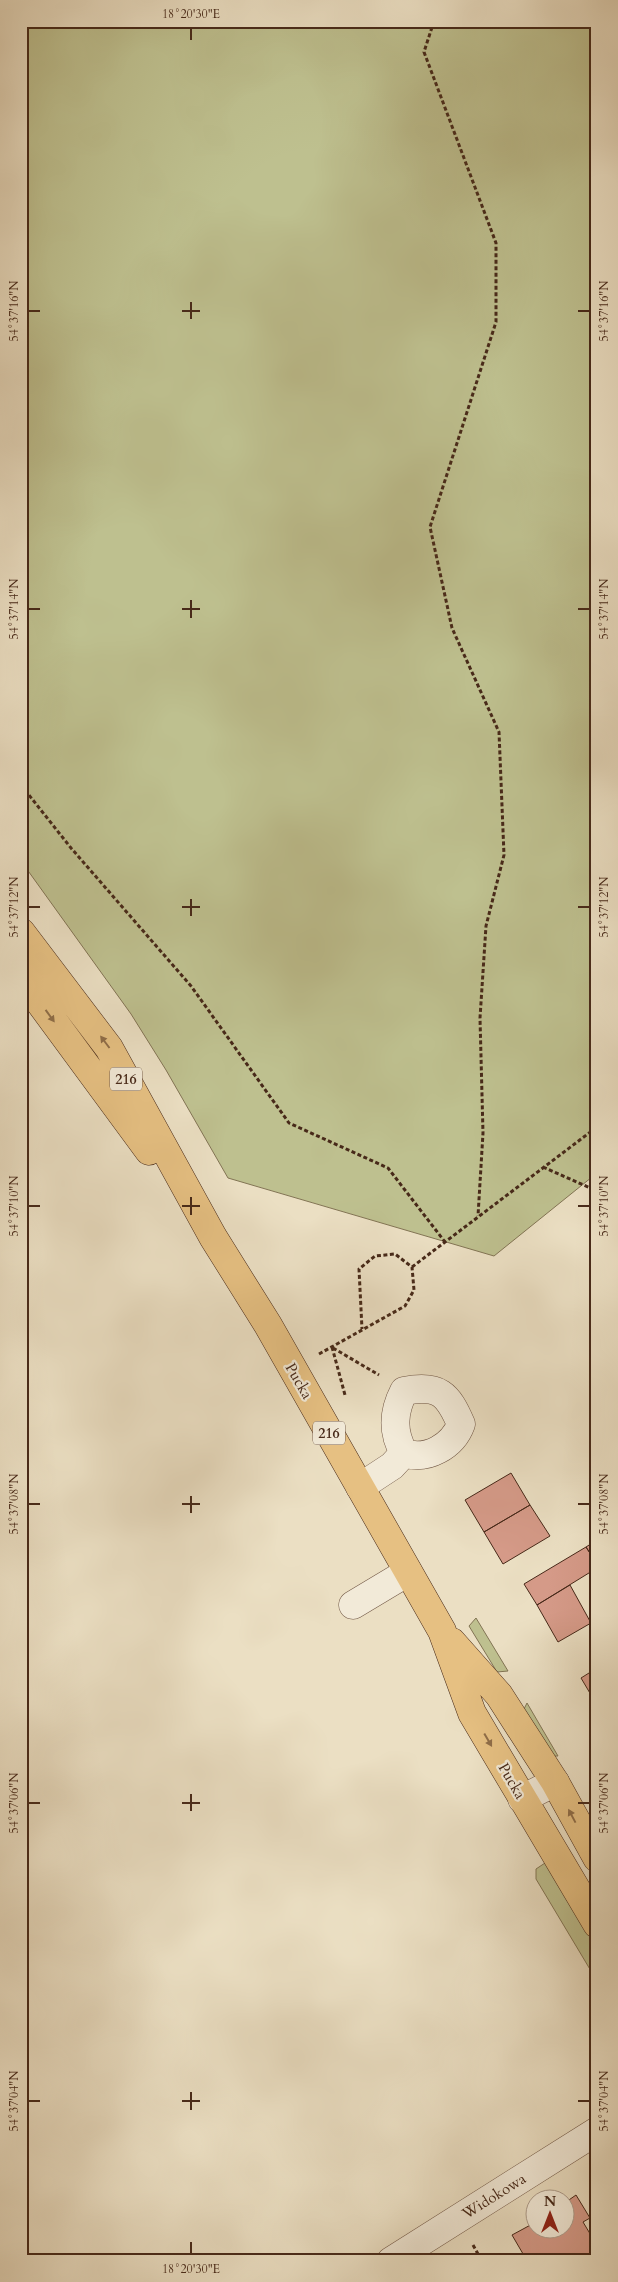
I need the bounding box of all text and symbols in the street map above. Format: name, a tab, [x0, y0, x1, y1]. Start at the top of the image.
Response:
text: 18°20'30"E	[162, 6, 220, 22]
text: 54°37'16"N	[6, 280, 22, 341]
text: 54°37'16"N	[596, 280, 612, 341]
text: 54°37'14"N	[6, 578, 22, 639]
text: 54°37'14"N	[596, 578, 612, 639]
text: 54°37'12"N	[6, 876, 22, 937]
text: 54°37'12"N	[596, 876, 612, 937]
one-way arrow	[45, 1009, 55, 1023]
one-way arrow	[99, 1036, 110, 1049]
road number: 216	[110, 1068, 142, 1090]
text: 54°37'10"N	[6, 1175, 22, 1236]
text: 54°37'10"N	[596, 1175, 612, 1236]
street label: Pucka	[281, 1359, 318, 1403]
road number: 216	[313, 1422, 345, 1445]
text: 54°37'08"N	[6, 1473, 22, 1534]
text: 54°37'08"N	[596, 1473, 612, 1534]
one-way arrow	[484, 1734, 493, 1747]
street label: Pucka	[494, 1759, 531, 1803]
text: 54°37'06"N	[6, 1772, 22, 1833]
text: 54°37'06"N	[596, 1772, 612, 1833]
one-way arrow	[568, 1809, 576, 1823]
text: 54°37'04"N	[6, 2070, 22, 2131]
text: 54°37'04"N	[596, 2070, 612, 2131]
street label: Widokowa	[458, 2168, 530, 2224]
north arrow	[526, 2190, 576, 2240]
text: N	[544, 2192, 556, 2211]
text: 18°20'30"E	[162, 2261, 220, 2277]

